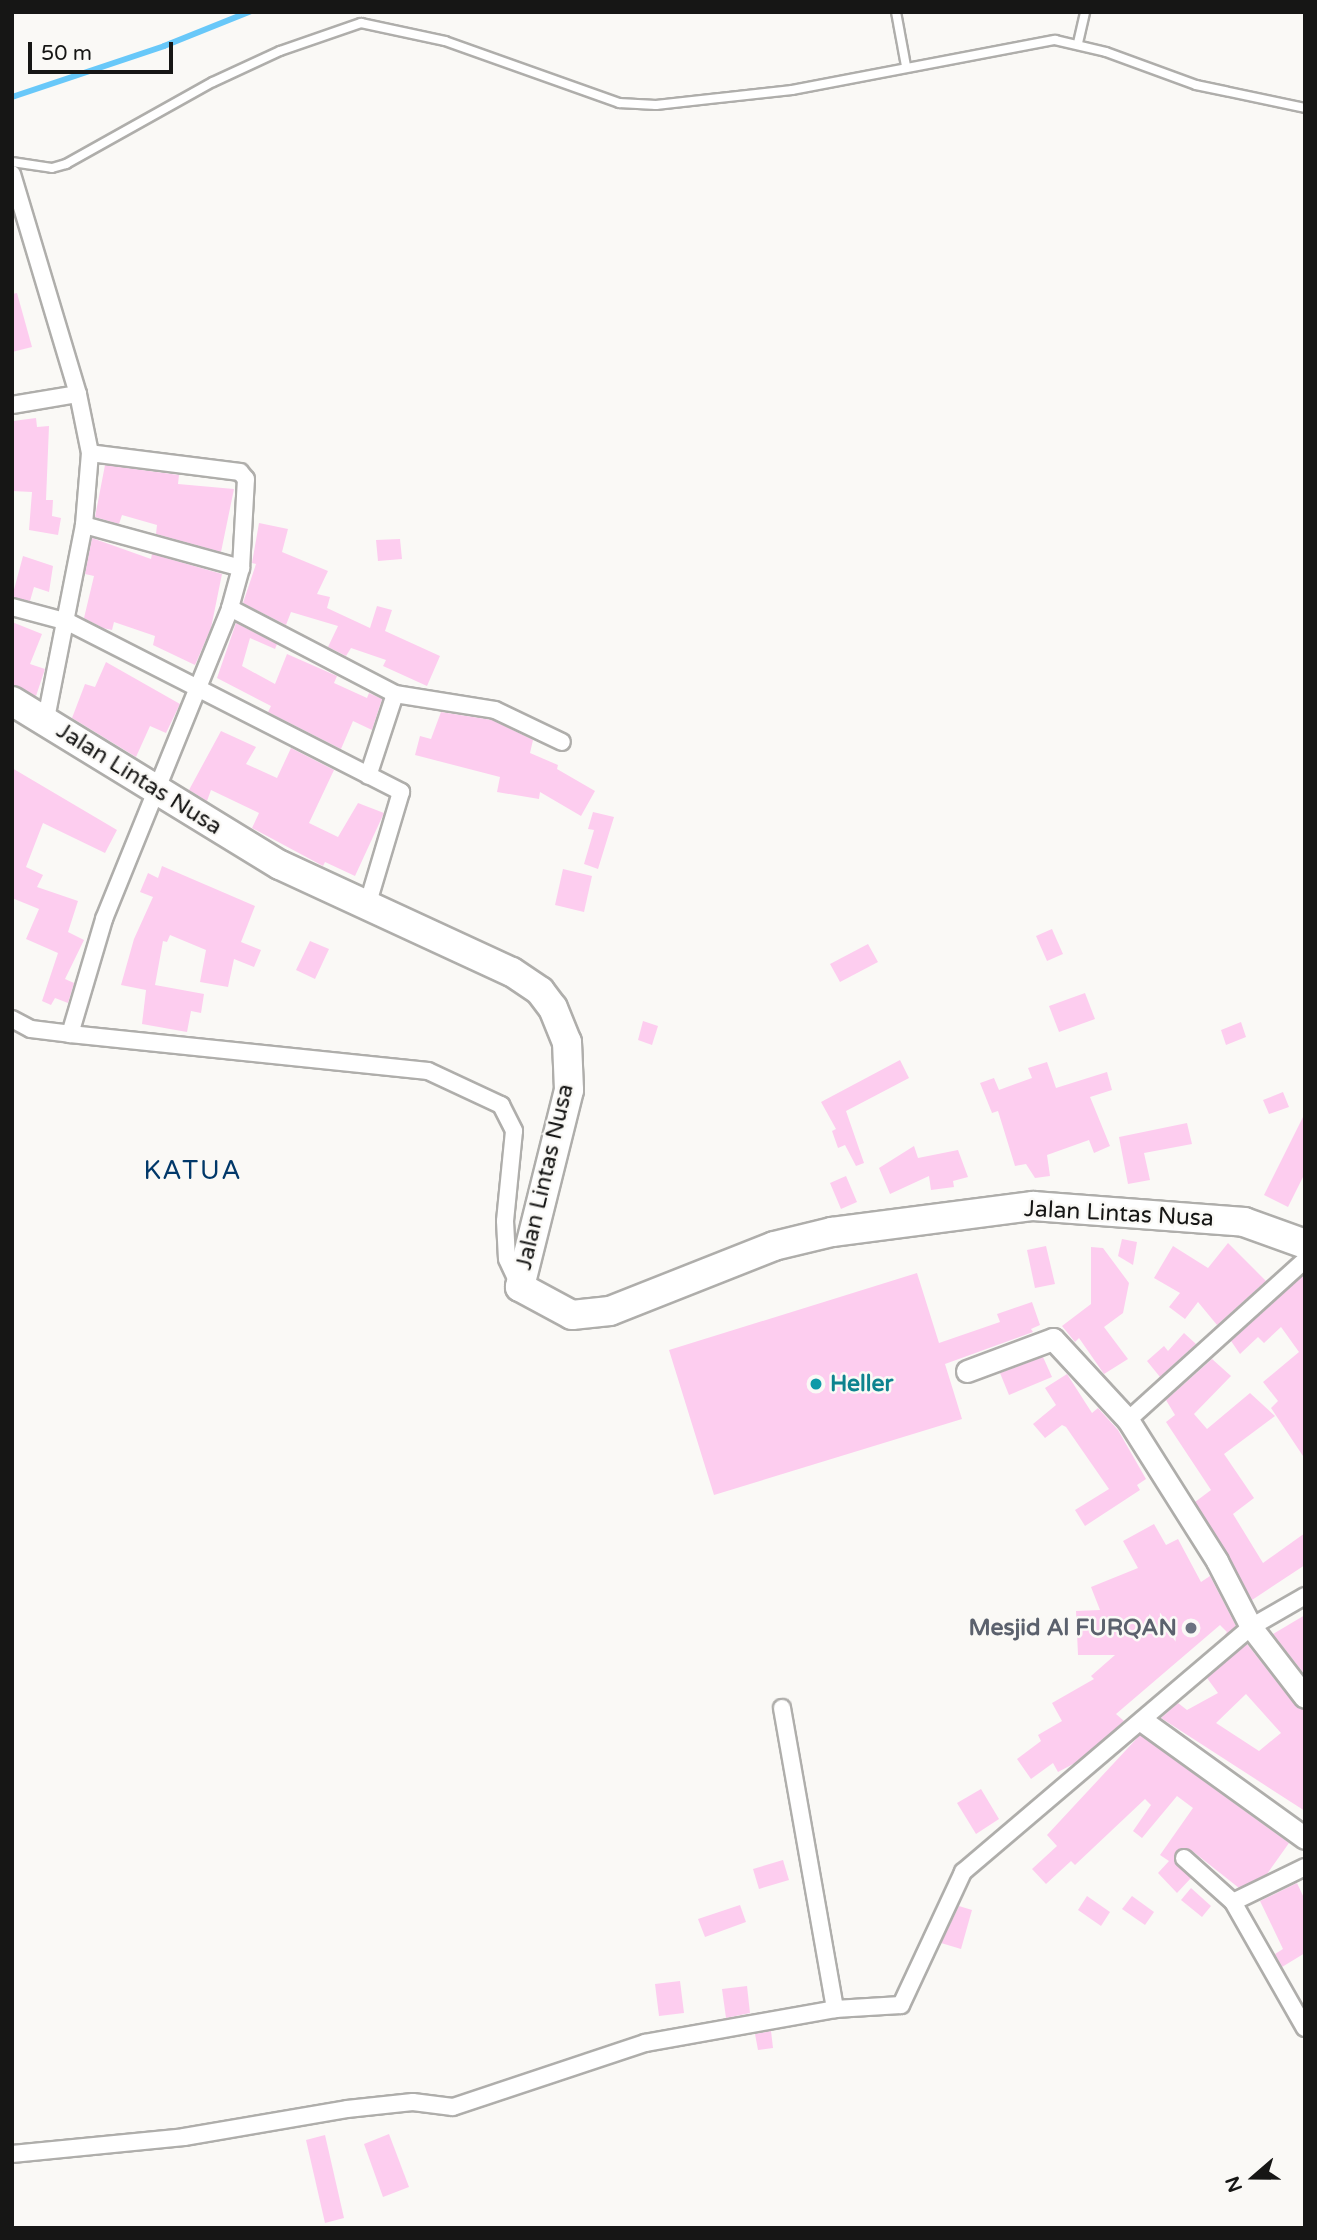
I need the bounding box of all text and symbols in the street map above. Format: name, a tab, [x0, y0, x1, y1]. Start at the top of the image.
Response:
scale bar	[32, 28, 177, 72]
text: 50 m	[41, 41, 92, 66]
street label: Jalan Lintas Nusa	[51, 717, 227, 841]
street label: Jalan Lintas Nusa	[510, 1081, 580, 1273]
district label: KATUA	[144, 1155, 242, 1187]
street label: Jalan Lintas Nusa	[1023, 1195, 1215, 1233]
place label: Heller	[830, 1370, 893, 1398]
marker: Heller	[808, 1376, 824, 1392]
place label: Mesjid Al FURQAN	[969, 1614, 1177, 1642]
marker: Mesjid Al FURQAN	[1183, 1620, 1199, 1636]
north arrow	[1219, 2142, 1289, 2212]
text: N	[1221, 2173, 1247, 2195]

